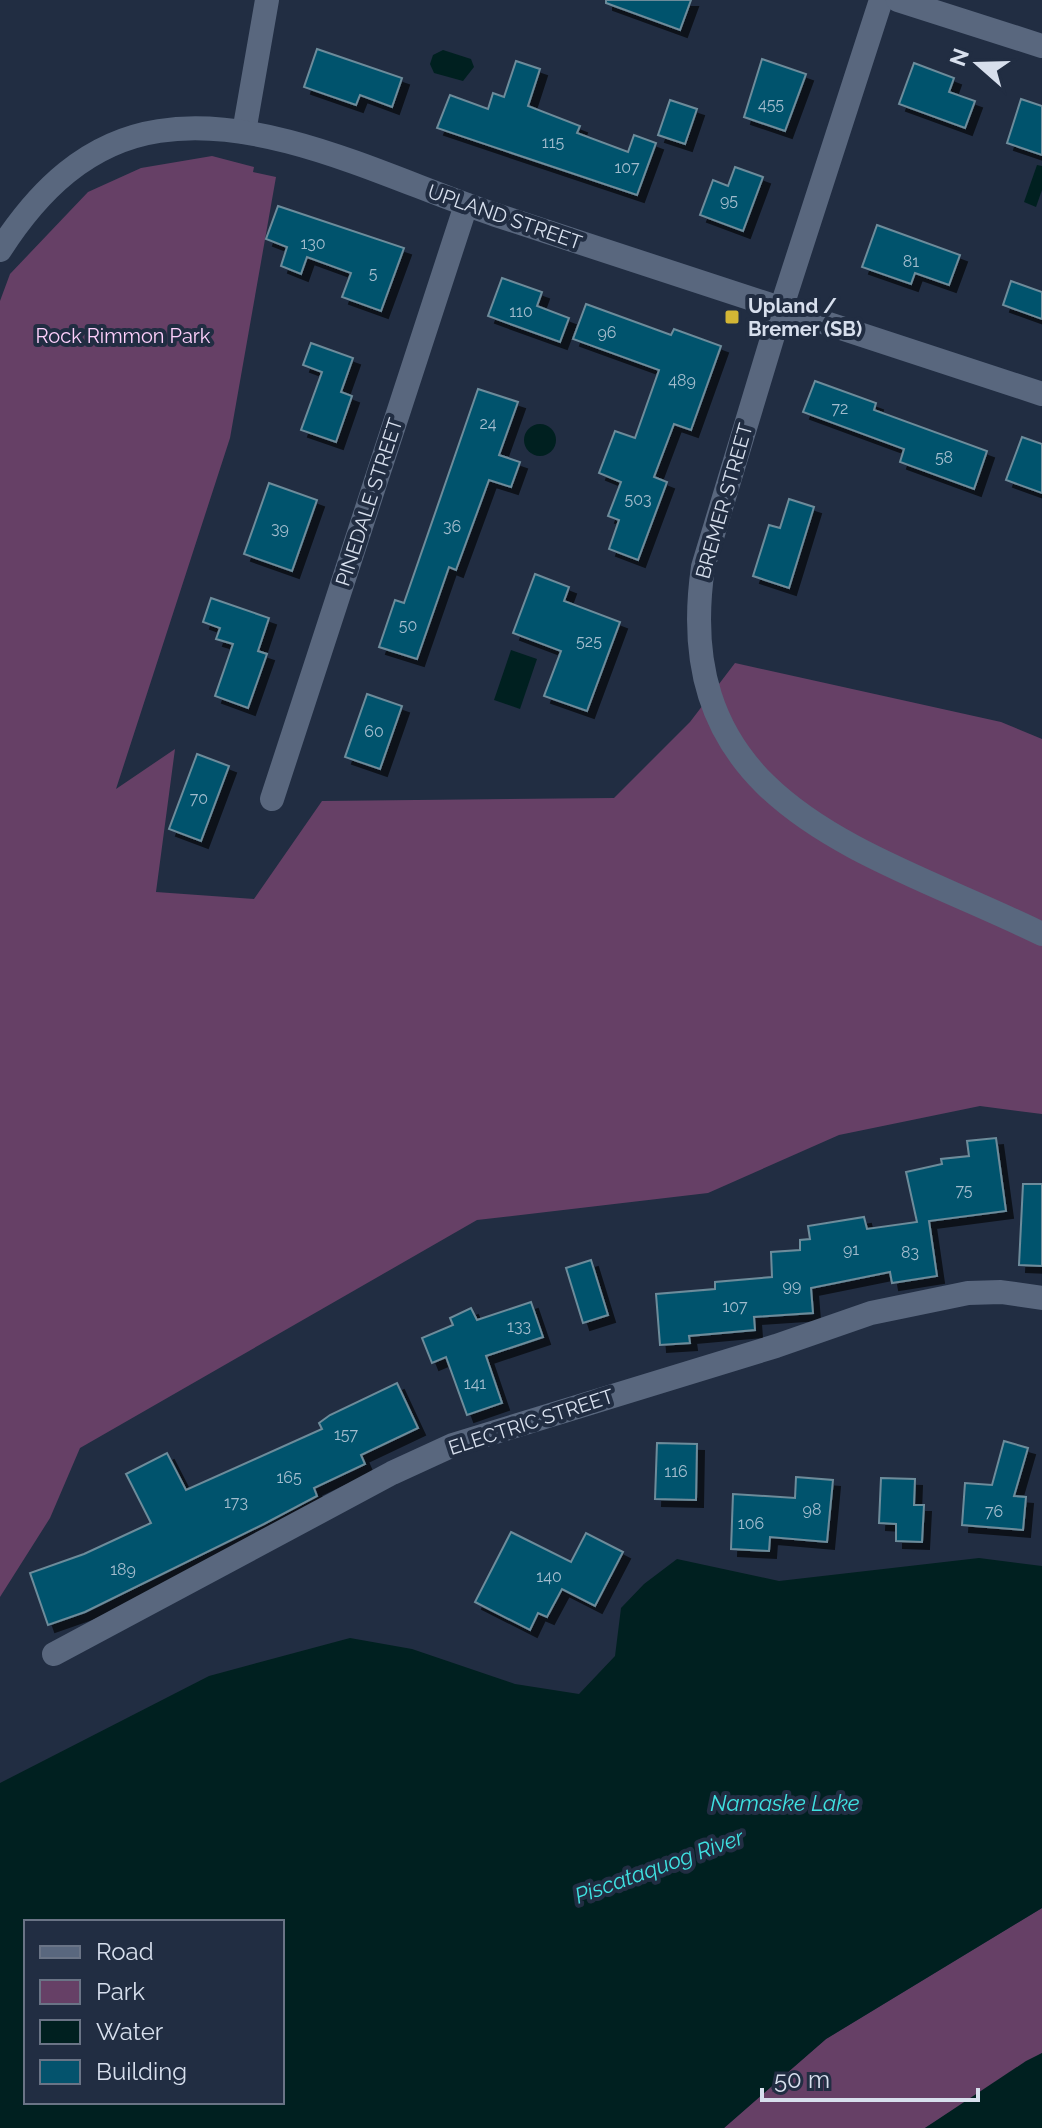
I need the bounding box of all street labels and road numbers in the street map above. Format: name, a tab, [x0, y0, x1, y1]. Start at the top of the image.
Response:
street label: UPLAND STREET	[425, 179, 585, 255]
street label: PINEDALE STREET	[331, 415, 407, 589]
street label: BREMER STREET	[690, 421, 758, 581]
street label: ELECTRIC STREET	[445, 1384, 617, 1460]

